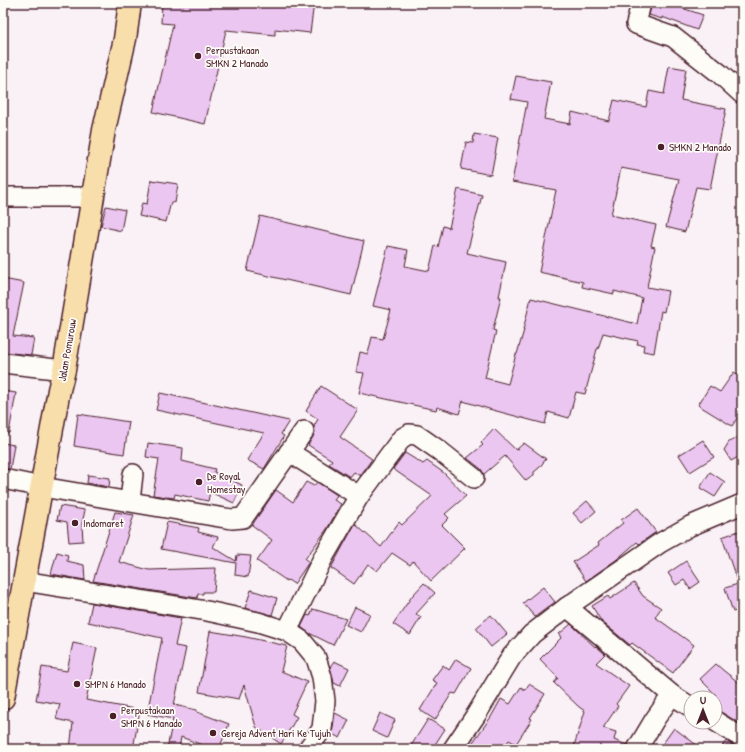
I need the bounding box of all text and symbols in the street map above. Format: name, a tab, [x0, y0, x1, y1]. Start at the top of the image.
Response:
place label: Perpustakaan SMKN 2 Manado	[206, 43, 269, 70]
marker: Perpustakaan SMKN 2 Manado	[193, 51, 203, 61]
place label: SMKN 2 Manado	[669, 140, 732, 154]
marker: SMKN 2 Manado	[656, 142, 666, 152]
street label: Jalan Pomurouw	[55, 318, 79, 382]
place label: De Royal Homestay	[207, 469, 246, 496]
marker: De Royal Homestay	[194, 477, 204, 487]
place label: Indomaret	[83, 516, 124, 530]
marker: Indomaret	[70, 518, 80, 528]
place label: SMPN 6 Manado	[85, 677, 147, 691]
marker: SMPN 6 Manado	[72, 679, 82, 689]
north arrow	[683, 690, 723, 730]
text: U	[700, 693, 706, 707]
place label: Perpustakaan SMPN 6 Manado	[121, 703, 183, 730]
marker: Perpustakaan SMPN 6 Manado	[108, 711, 118, 721]
place label: Gereja Advent Hari Ke Tujuh	[221, 726, 331, 740]
marker: Gereja Advent Hari Ke Tujuh	[208, 728, 218, 738]

